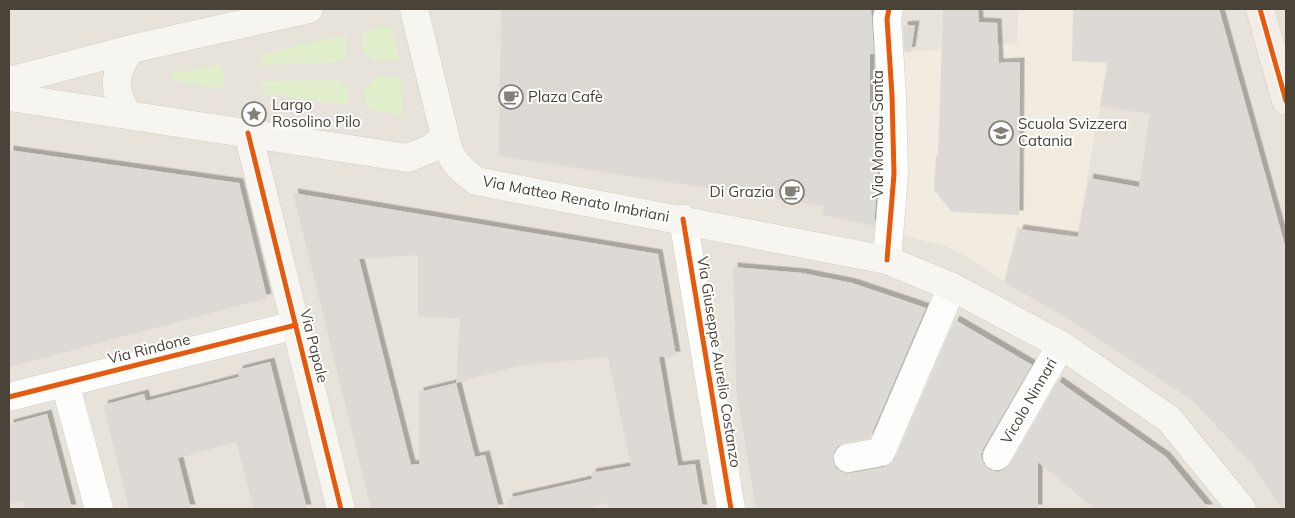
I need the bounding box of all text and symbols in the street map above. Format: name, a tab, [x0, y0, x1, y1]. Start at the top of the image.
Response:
street label: Via Monaca Santa	[868, 70, 887, 198]
cafe icon: Plaza Cafè	[498, 84, 524, 110]
place label: Plaza Cafè	[528, 87, 603, 106]
place label: Largo Rosolino Pilo	[272, 95, 361, 131]
place icon: Largo Rosolino Pilo	[241, 101, 267, 127]
place label: Scuola Svizzera Catania	[1018, 114, 1127, 150]
school or university icon: Scuola Svizzera Catania	[988, 120, 1014, 146]
street label: Via Matteo Renato Imbriani	[481, 171, 671, 226]
cafe icon: Di Grazia	[779, 179, 805, 205]
place label: Di Grazia	[710, 182, 774, 201]
street label: Via Giuseppe Aurelio Costanzo	[693, 255, 746, 469]
street label: Via Papale	[296, 307, 333, 385]
street label: Via Rindone	[106, 329, 192, 368]
street label: Vicolo Ninnari	[996, 354, 1061, 447]

